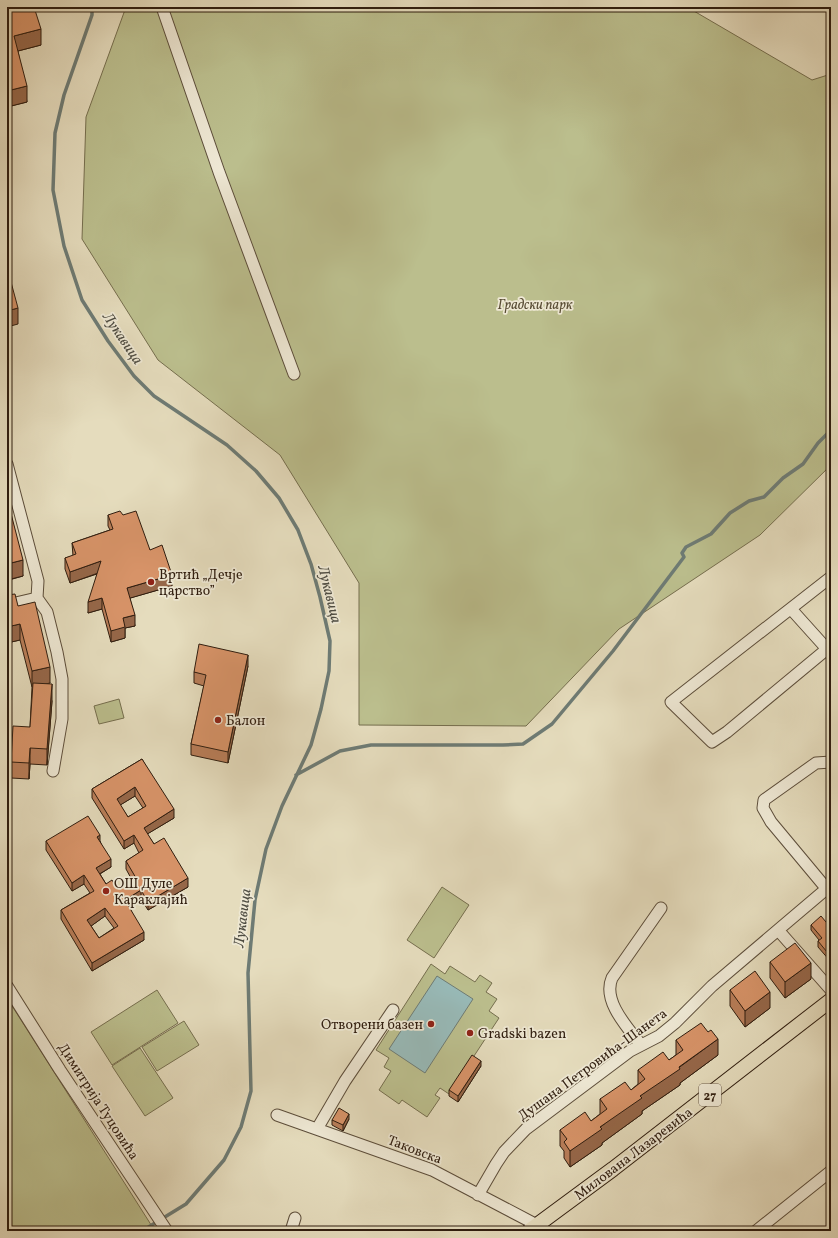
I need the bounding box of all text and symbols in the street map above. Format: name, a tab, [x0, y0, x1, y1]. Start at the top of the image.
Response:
park label: Градски парк	[498, 296, 573, 315]
water label: Лукавица	[96, 308, 147, 369]
water label: Лукавица	[311, 562, 346, 626]
place label: Вртић „Дечје царство”	[159, 566, 243, 601]
marker: Вртић „Дечје царство”	[146, 577, 156, 587]
place label: Балон	[226, 712, 266, 731]
marker: Балон	[213, 715, 223, 725]
place label: ОШ Дуле Караклајић	[114, 875, 188, 910]
marker: ОШ Дуле Караклајић	[101, 886, 111, 896]
water label: Лукавица	[229, 888, 258, 950]
street label: Душана Петровића-Шанета	[514, 1005, 671, 1126]
place label: Отворени базен	[321, 1016, 423, 1035]
marker: Отворени базен	[426, 1019, 436, 1029]
place label: Gradski bazen	[478, 1025, 566, 1044]
marker: Gradski bazen	[465, 1028, 475, 1038]
street label: Димитрија Туцовића	[53, 1040, 143, 1164]
road number: 27	[699, 1084, 721, 1106]
street label: Милована Лазаревића	[571, 1103, 697, 1205]
street label: Таковска	[385, 1131, 444, 1169]

